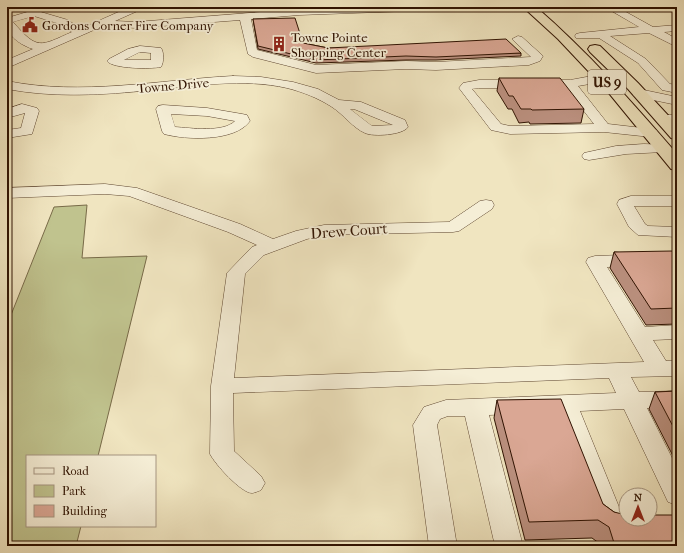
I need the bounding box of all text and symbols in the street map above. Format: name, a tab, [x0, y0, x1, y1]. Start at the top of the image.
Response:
public building icon: Gordons Corner Fire Company	[21, 16, 39, 34]
place label: Gordons Corner Fire Company	[42, 18, 215, 33]
place label: Towne Pointe Shopping Center	[291, 30, 386, 60]
building icon: Towne Pointe Shopping Center	[270, 35, 288, 53]
road number: US 9	[588, 70, 626, 94]
street label: Towne Drive	[137, 75, 210, 96]
street label: Drew Court	[310, 219, 389, 243]
legend	[26, 455, 156, 527]
text: Road	[62, 464, 89, 478]
text: Park	[62, 484, 87, 498]
north arrow	[618, 487, 658, 527]
text: N	[634, 491, 643, 504]
text: Building	[62, 504, 107, 518]

